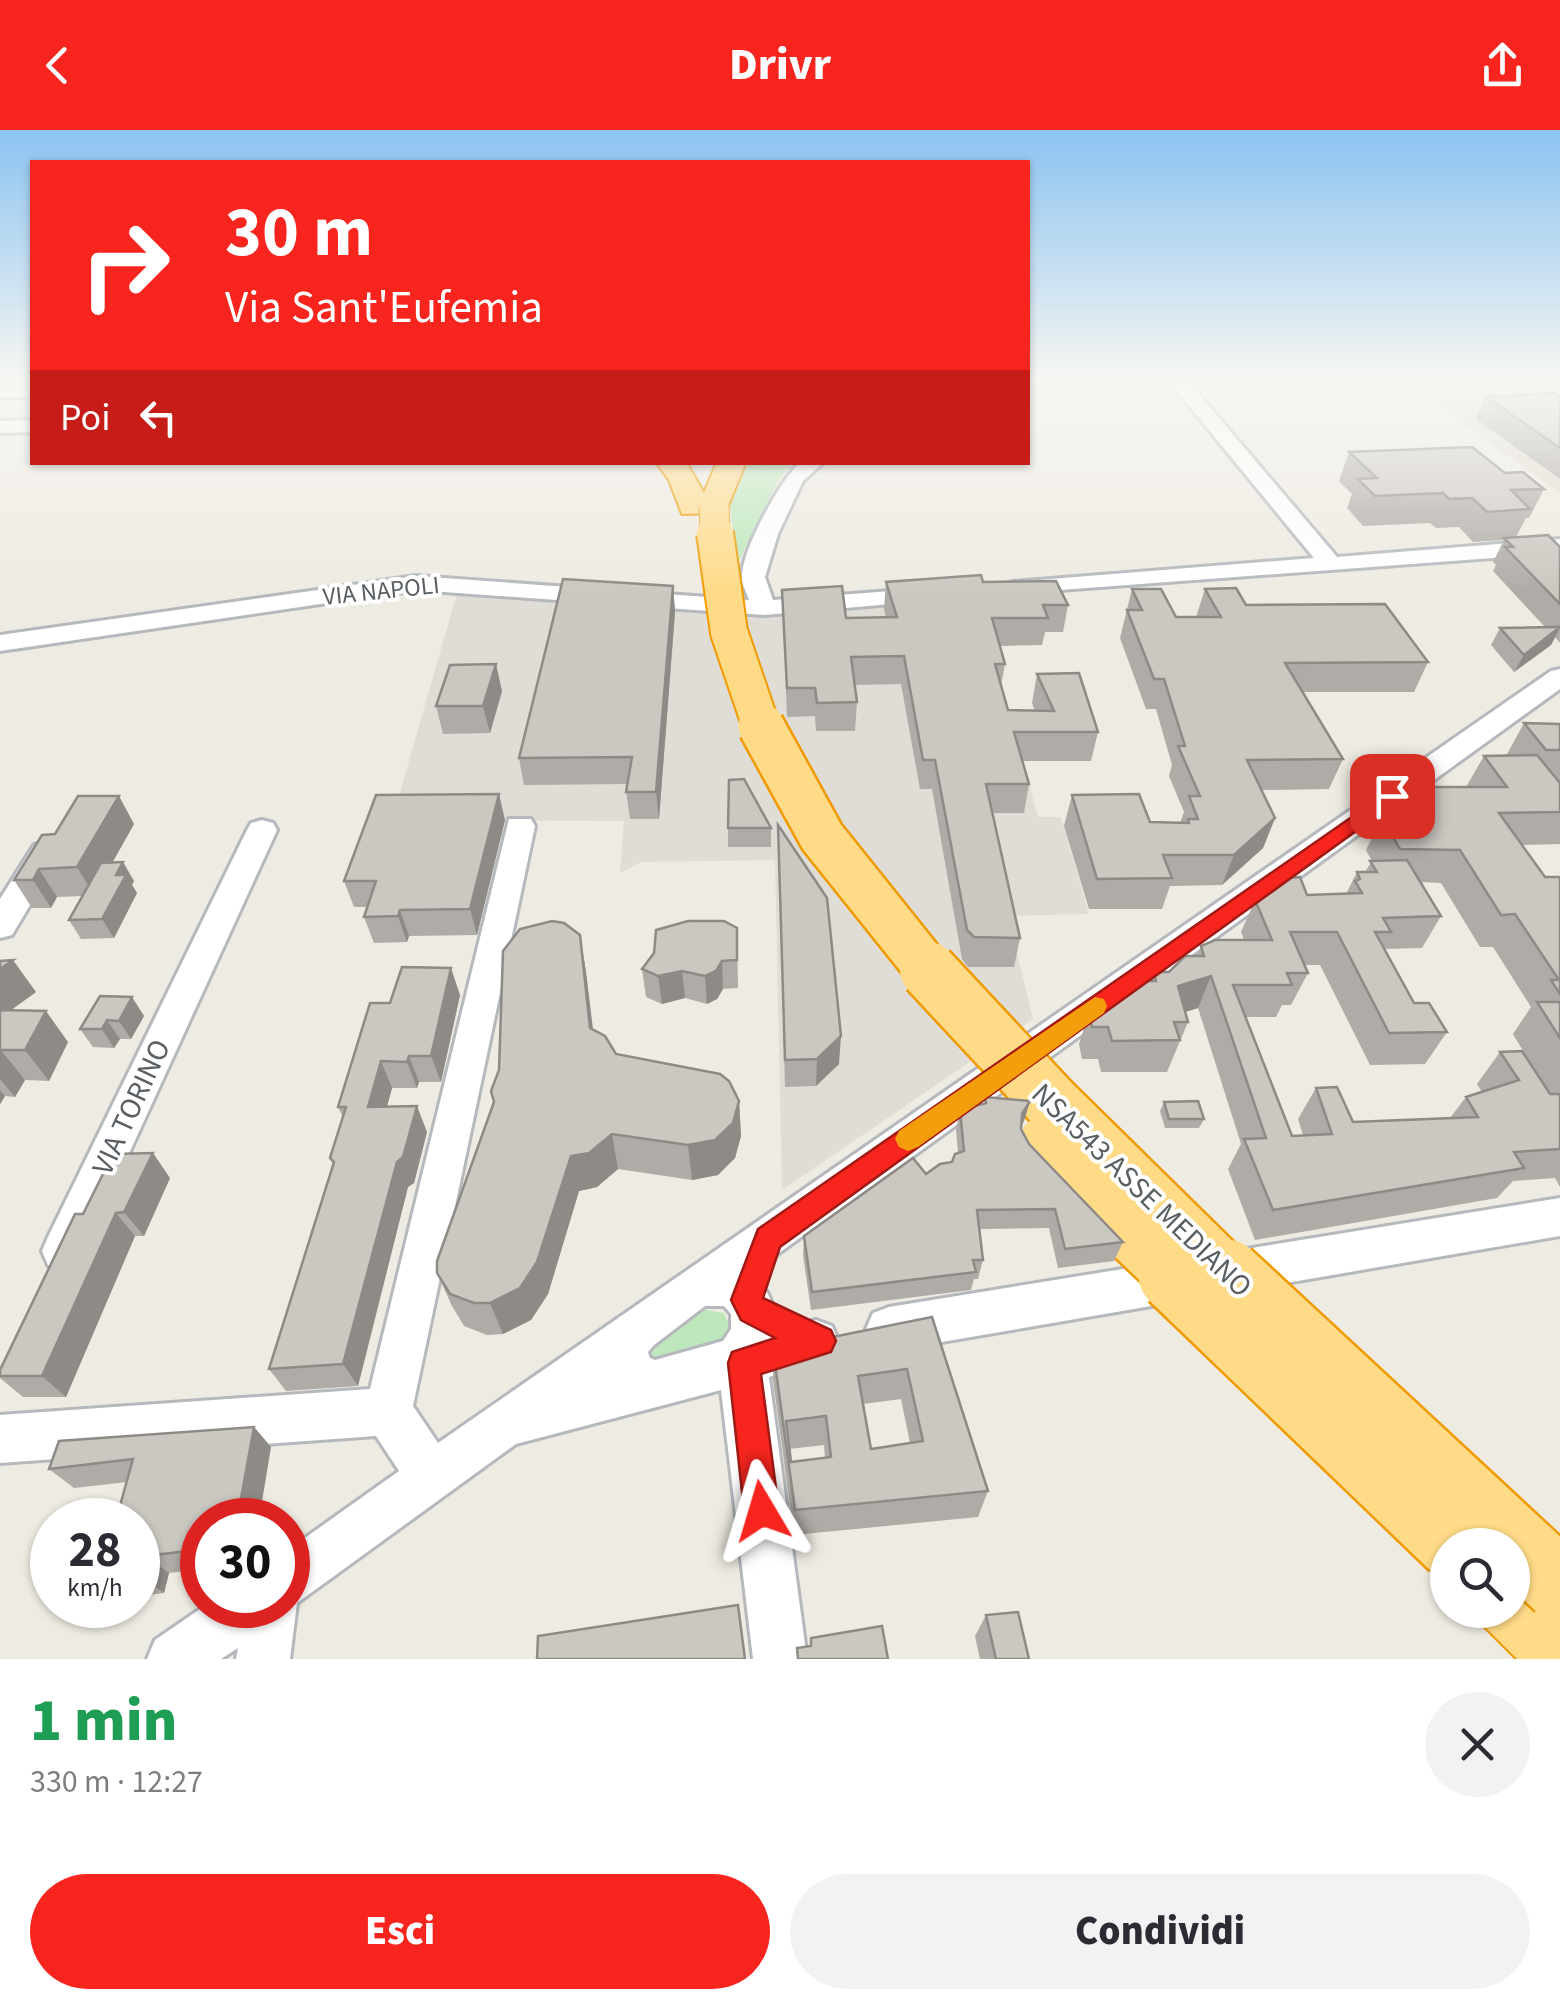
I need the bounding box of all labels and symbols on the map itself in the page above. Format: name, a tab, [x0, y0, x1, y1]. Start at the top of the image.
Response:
street label: VIA NAPOLI	[321, 567, 441, 615]
pin	[1350, 754, 1435, 839]
street label: VIA TORINO	[81, 1032, 182, 1182]
street label: NSA543 ASSE MEDIANO	[1022, 1074, 1262, 1307]
position arrow	[710, 1459, 814, 1563]
speed limit sign: 30	[180, 1498, 310, 1628]

